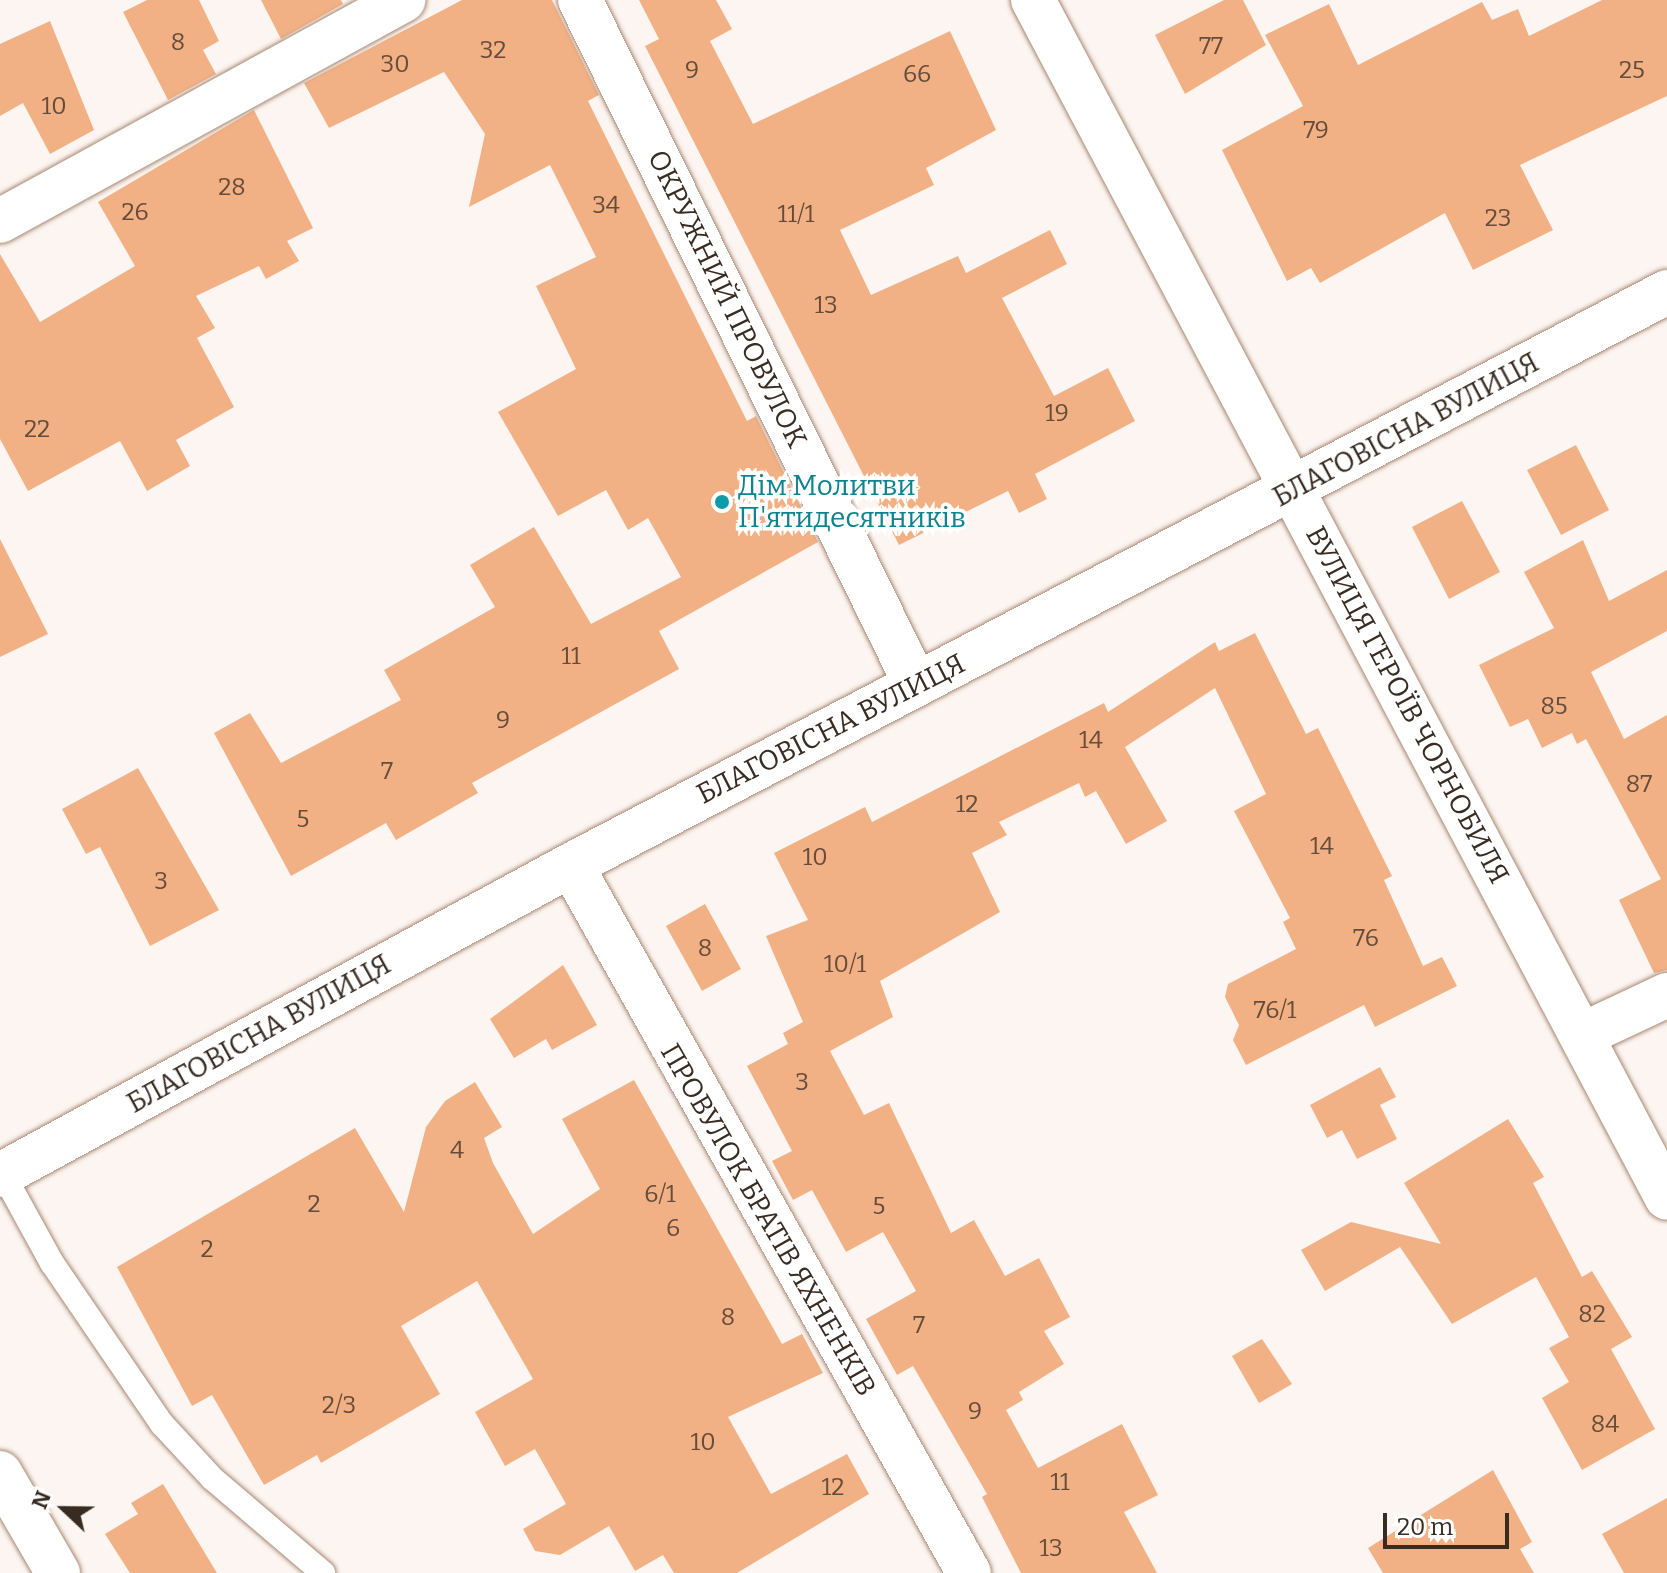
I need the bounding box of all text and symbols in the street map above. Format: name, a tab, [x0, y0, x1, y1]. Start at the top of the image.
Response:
house number: 8	[171, 29, 185, 57]
house number: 77	[1199, 33, 1223, 61]
house number: 32	[480, 37, 506, 65]
house number: 30	[380, 51, 410, 79]
house number: 9	[685, 57, 699, 85]
house number: 25	[1619, 57, 1645, 85]
house number: 66	[903, 61, 931, 89]
house number: 10	[41, 93, 67, 121]
house number: 79	[1303, 117, 1329, 145]
street label: ОКРУЖНИЙ ПРОВУЛОК	[640, 145, 814, 453]
house number: 28	[218, 174, 246, 202]
house number: 34	[592, 192, 620, 220]
house number: 26	[121, 199, 149, 227]
house number: 11/1	[778, 201, 814, 229]
house number: 23	[1485, 205, 1511, 233]
house number: 13	[814, 292, 838, 320]
street label: БЛАГОВІСНА ВУЛИЦЯ	[1267, 346, 1545, 514]
house number: 19	[1045, 400, 1069, 428]
house number: 22	[24, 416, 50, 444]
place label: Дім Молитви П'ятидесятників	[738, 469, 966, 535]
marker: Дім Молитви П'ятидесятників	[713, 493, 731, 511]
street label: ВУЛИЦЯ ГЕРОЇВ ЧОРНОБИЛЯ	[1298, 521, 1516, 889]
house number: 11	[561, 643, 581, 671]
street label: БЛАГОВІСНА ВУЛИЦЯ	[691, 647, 971, 811]
house number: 85	[1540, 693, 1568, 721]
house number: 9	[496, 707, 510, 735]
house number: 14	[1079, 727, 1103, 755]
house number: 7	[381, 758, 393, 786]
house number: 87	[1626, 771, 1652, 799]
house number: 12	[956, 791, 978, 819]
house number: 5	[297, 806, 309, 834]
house number: 14	[1310, 833, 1334, 861]
house number: 10	[802, 844, 828, 872]
house number: 3	[154, 868, 168, 896]
house number: 76	[1353, 925, 1379, 953]
house number: 8	[698, 935, 712, 963]
street label: БЛАГОВІСНА ВУЛИЦЯ	[121, 948, 397, 1120]
house number: 10/1	[824, 951, 866, 979]
house number: 76/1	[1253, 997, 1297, 1025]
street label: ПРОВУЛОК БРАТІВ ЯХНЕНКІВ	[653, 1038, 883, 1402]
house number: 3	[795, 1069, 809, 1097]
house number: 4	[450, 1137, 464, 1165]
house number: 6/1	[644, 1181, 676, 1209]
house number: 2	[307, 1191, 321, 1219]
house number: 5	[873, 1193, 885, 1221]
house number: 6	[666, 1215, 680, 1243]
house number: 2	[200, 1236, 214, 1264]
house number: 82	[1578, 1301, 1606, 1329]
house number: 8	[721, 1304, 735, 1332]
house number: 7	[913, 1312, 925, 1340]
house number: 2/3	[322, 1392, 356, 1420]
house number: 9	[968, 1398, 982, 1426]
house number: 84	[1591, 1411, 1619, 1439]
house number: 10	[690, 1429, 716, 1457]
north arrow	[24, 1469, 104, 1549]
house number: 11	[1050, 1469, 1070, 1497]
house number: 12	[822, 1474, 844, 1502]
text: N	[26, 1487, 57, 1513]
scale bar	[1387, 1497, 1513, 1547]
text: 20 m	[1397, 1513, 1453, 1541]
house number: 13	[1039, 1535, 1063, 1563]

